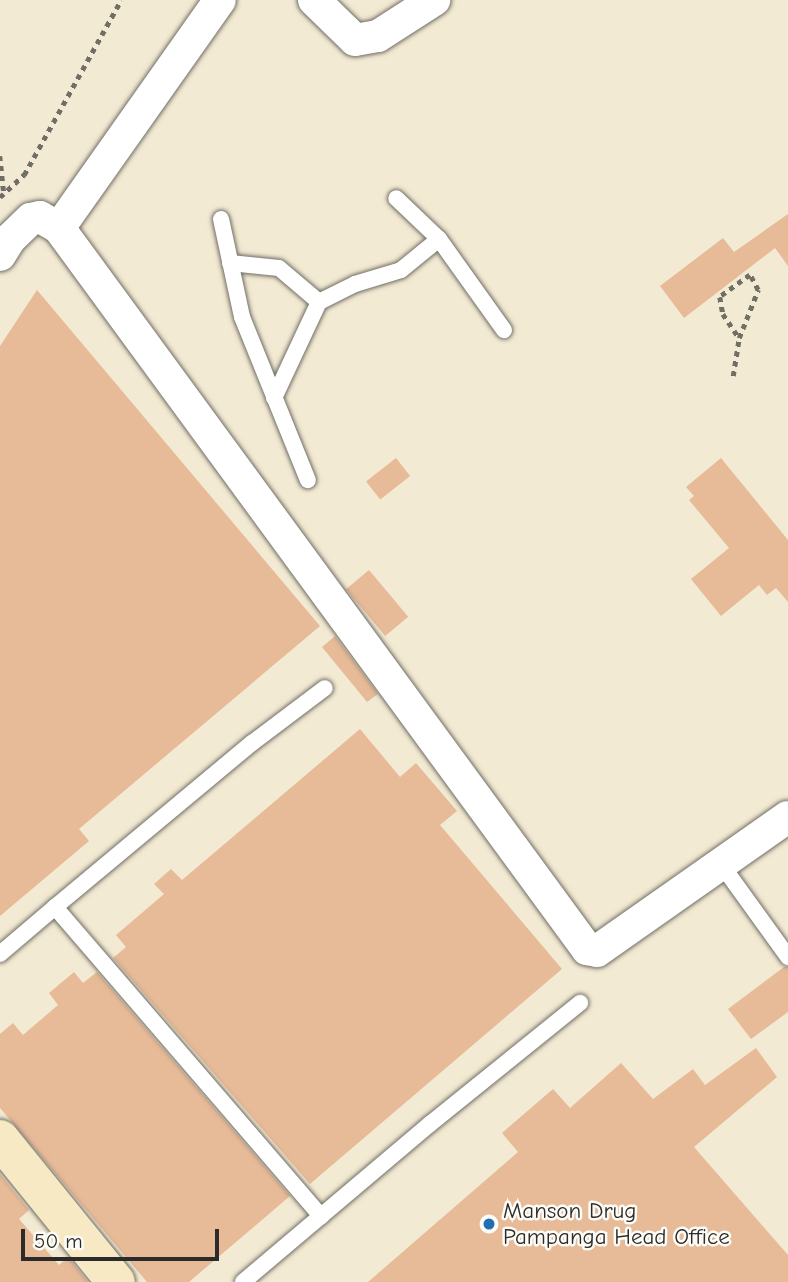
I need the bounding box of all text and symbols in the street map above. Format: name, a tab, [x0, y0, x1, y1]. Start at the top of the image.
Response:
place label: Manson Drug Pampanga Head Office	[503, 1197, 730, 1251]
scale bar	[24, 1216, 222, 1260]
marker: Manson Drug Pampanga Head Office	[481, 1216, 497, 1232]
text: 50 m	[34, 1229, 83, 1253]

